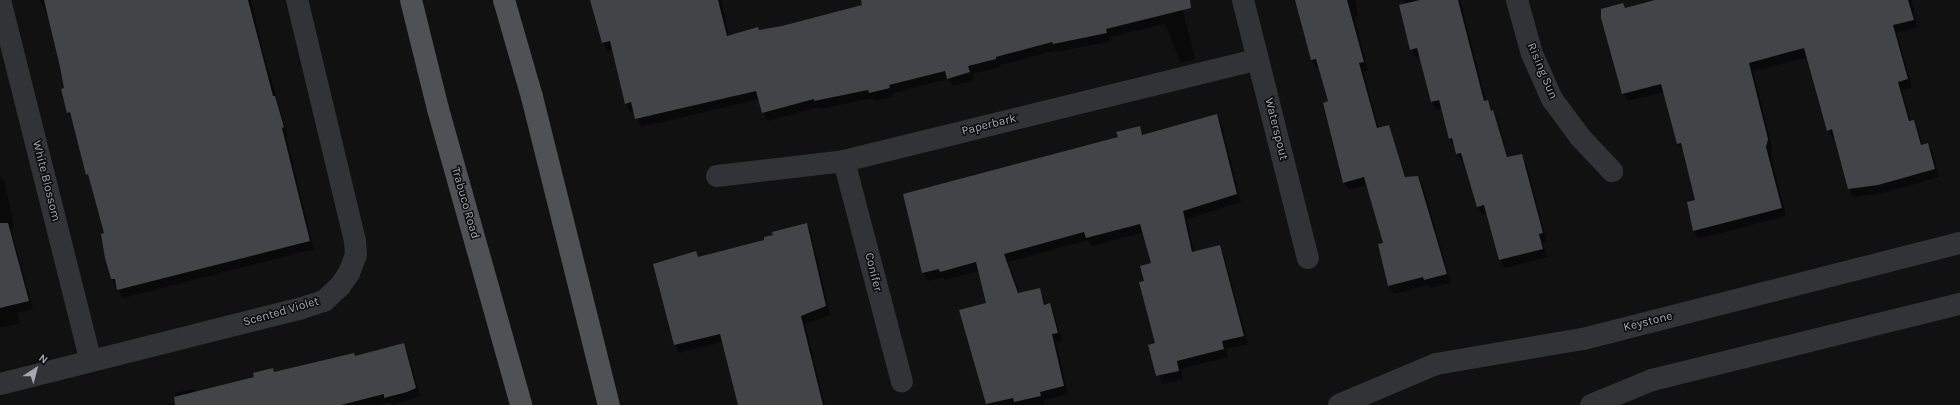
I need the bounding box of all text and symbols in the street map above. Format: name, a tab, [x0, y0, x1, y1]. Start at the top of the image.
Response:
street label: Rising Sun	[1524, 41, 1560, 101]
street label: Waterspout	[1261, 96, 1291, 162]
street label: Paperbark	[960, 111, 1018, 139]
street label: White Blossom	[29, 139, 63, 223]
street label: Trabuco Road	[448, 166, 482, 240]
street label: Conifer	[861, 251, 885, 293]
street label: Scented Violet	[241, 294, 321, 330]
street label: Keystone	[1622, 309, 1674, 335]
north arrow	[16, 349, 56, 389]
text: N	[36, 351, 50, 366]

